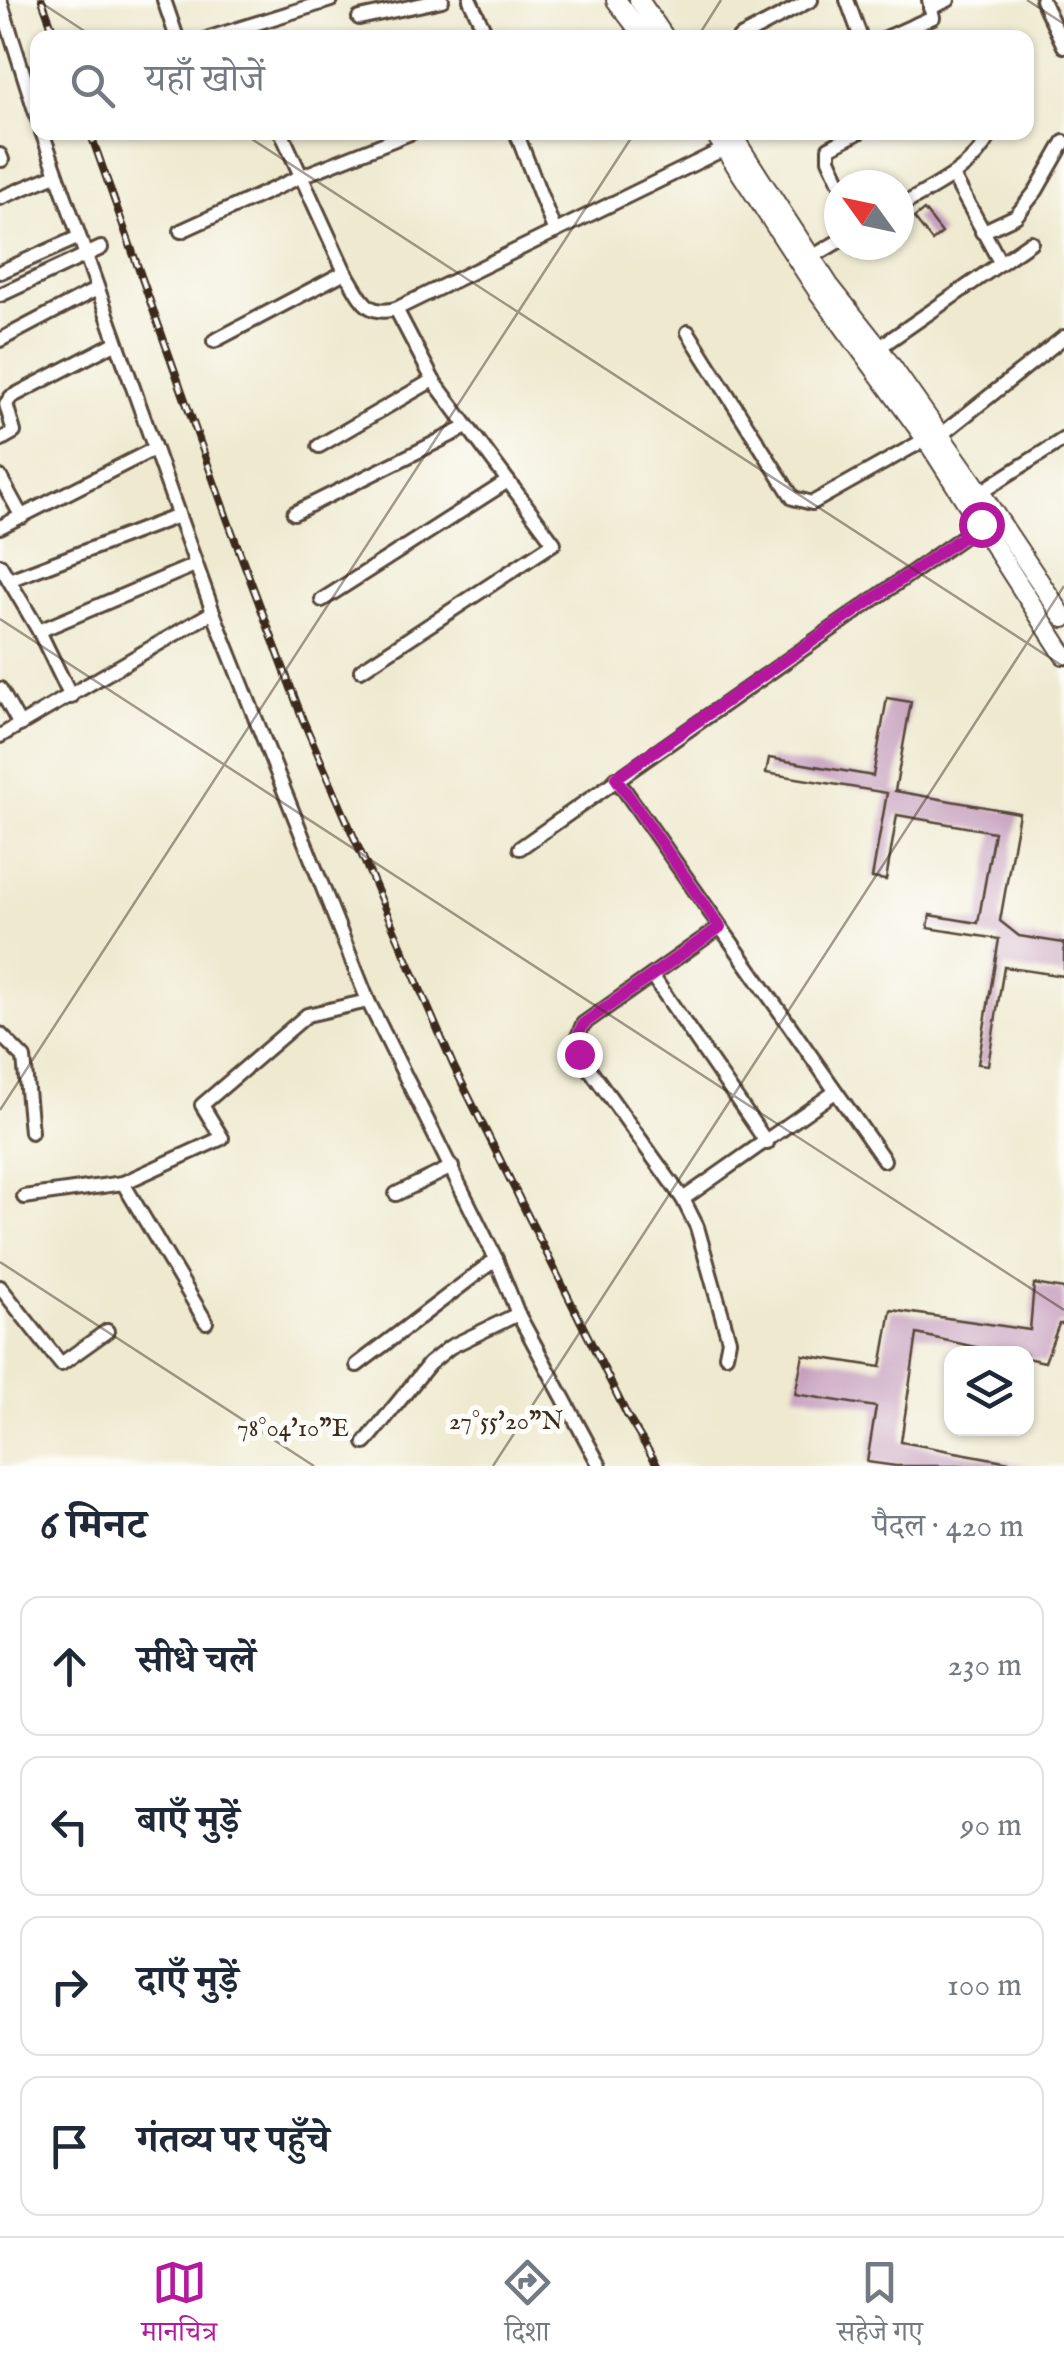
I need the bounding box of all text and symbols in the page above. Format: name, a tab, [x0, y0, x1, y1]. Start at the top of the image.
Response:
search box	[30, 30, 1034, 140]
text: यहाँ खोजें	[145, 57, 265, 105]
icon: search	[65, 58, 120, 113]
north arrow	[824, 170, 914, 260]
route start	[959, 502, 1005, 548]
route end	[557, 1032, 603, 1078]
map controls	[944, 1346, 1034, 1436]
button: layers	[944, 1346, 1034, 1436]
text: 27°55'20"N	[449, 1406, 563, 1438]
text: 78°04'10"E	[237, 1413, 349, 1445]
text: 6 मिनट	[40, 1500, 146, 1553]
text: पैदल · 420 m	[873, 1507, 1024, 1548]
text: सीधे चलें	[137, 1638, 256, 1686]
icon: ahead	[42, 1639, 97, 1694]
text: 230 m	[948, 1646, 1022, 1687]
text: बाएँ मुड़ें	[137, 1798, 240, 1846]
icon: left	[42, 1799, 97, 1854]
text: 90 m	[961, 1806, 1022, 1847]
text: दाएँ मुड़ें	[137, 1958, 238, 2006]
icon: right	[42, 1959, 97, 2014]
text: 100 m	[947, 1966, 1022, 2007]
text: गंतव्य पर पहुँचे	[137, 2118, 329, 2166]
icon: arrive	[42, 2119, 97, 2174]
tab: मानचित्र	[141, 2255, 217, 2359]
tab: दिशा	[500, 2255, 555, 2359]
tab: सहेजे गए	[837, 2255, 923, 2359]

